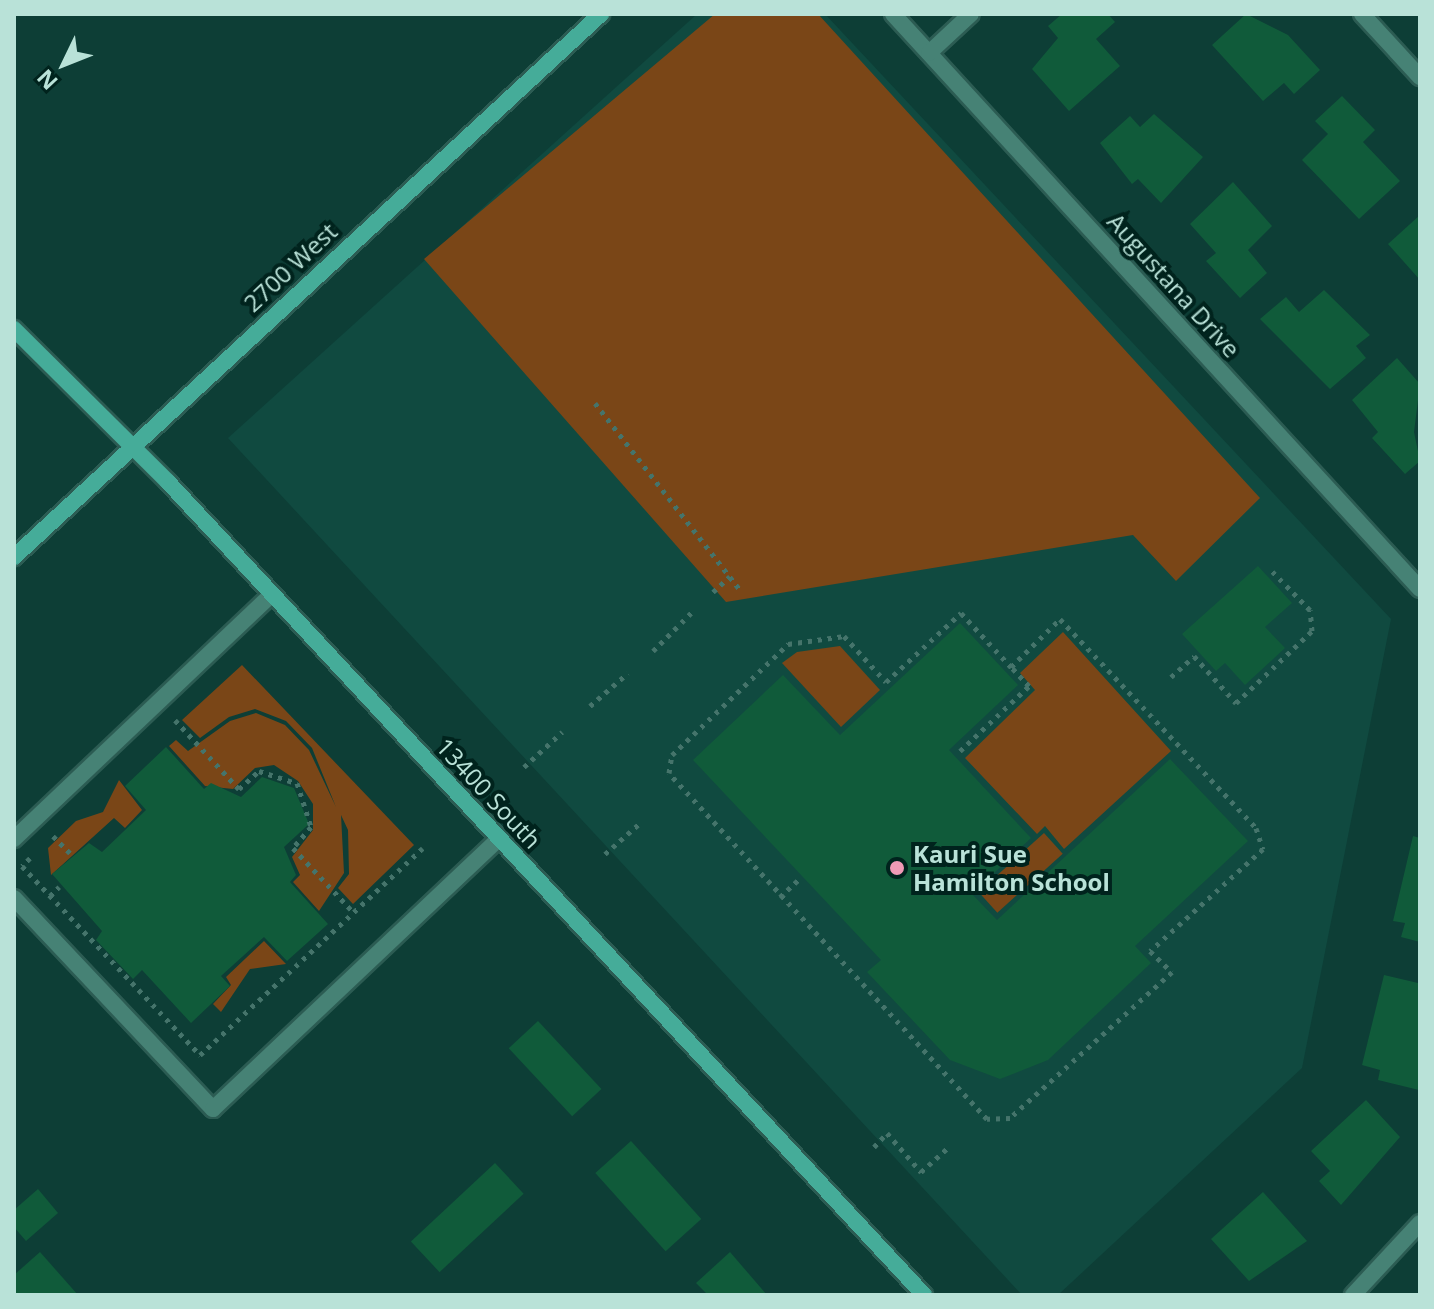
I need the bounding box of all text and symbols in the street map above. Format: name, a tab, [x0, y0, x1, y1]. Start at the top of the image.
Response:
north arrow	[24, 24, 104, 104]
text: N	[29, 64, 64, 97]
street label: Augustana Drive	[1102, 207, 1246, 363]
street label: 2700 West	[237, 217, 343, 317]
street label: 13400 South	[431, 732, 547, 854]
place label: Kauri Sue Hamilton School	[913, 840, 1110, 896]
marker: Kauri Sue Hamilton School	[888, 859, 906, 877]

